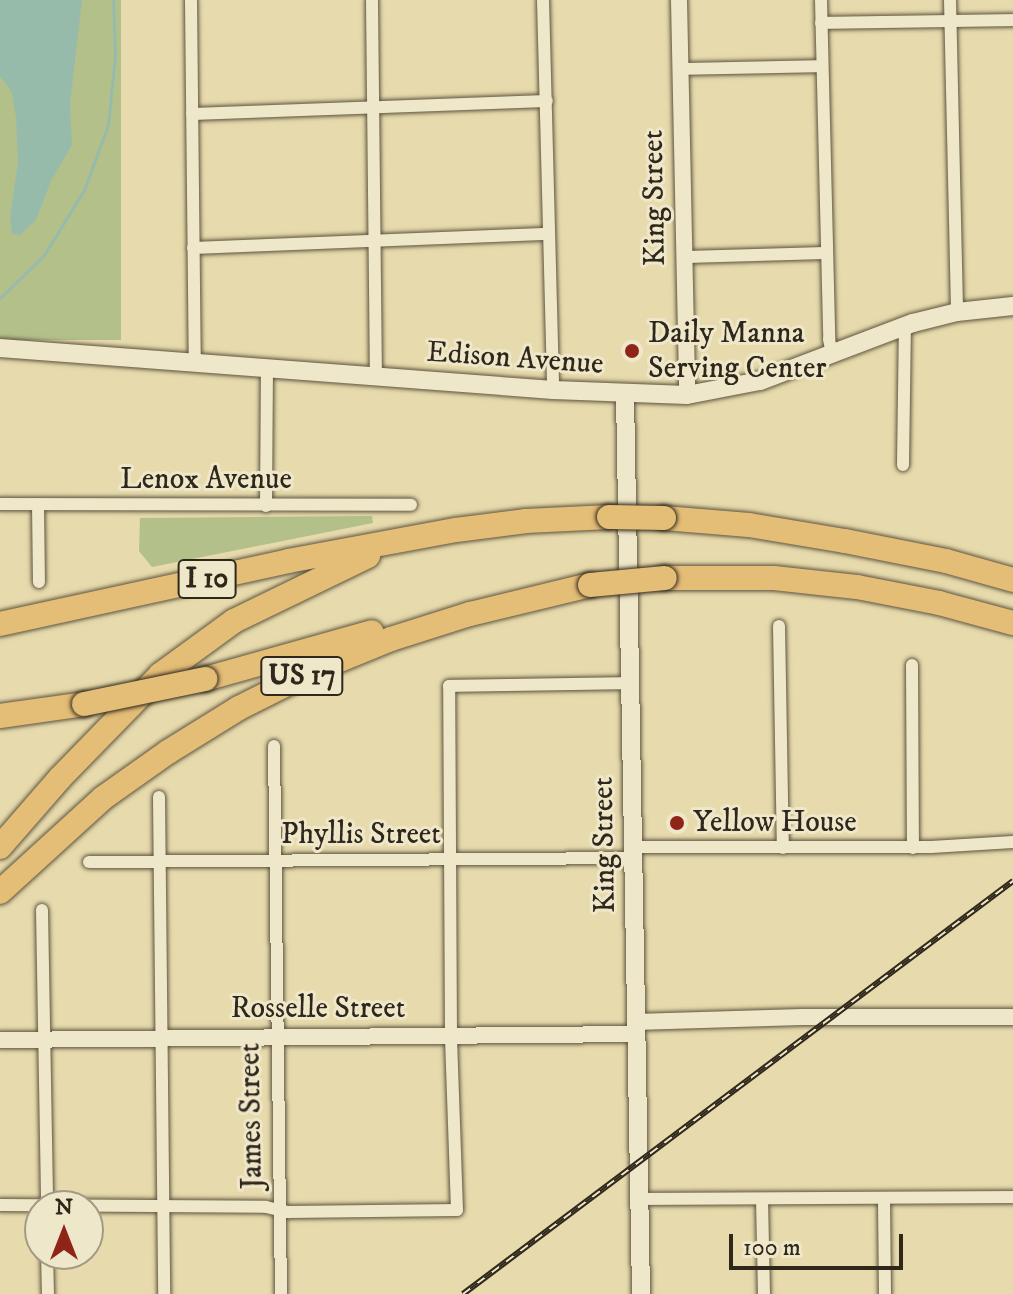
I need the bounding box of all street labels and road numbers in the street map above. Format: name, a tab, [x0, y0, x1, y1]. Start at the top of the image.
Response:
street label: King Street	[636, 129, 674, 267]
street label: Edison Avenue	[425, 335, 605, 383]
street label: Lenox Avenue	[120, 462, 292, 498]
road number: I 10	[177, 555, 237, 603]
road number: US 17	[260, 652, 344, 700]
street label: King Street	[586, 776, 624, 914]
street label: Phyllis Street	[281, 817, 441, 853]
street label: Rosselle Street	[231, 991, 405, 1027]
street label: James Street	[233, 1043, 271, 1189]

